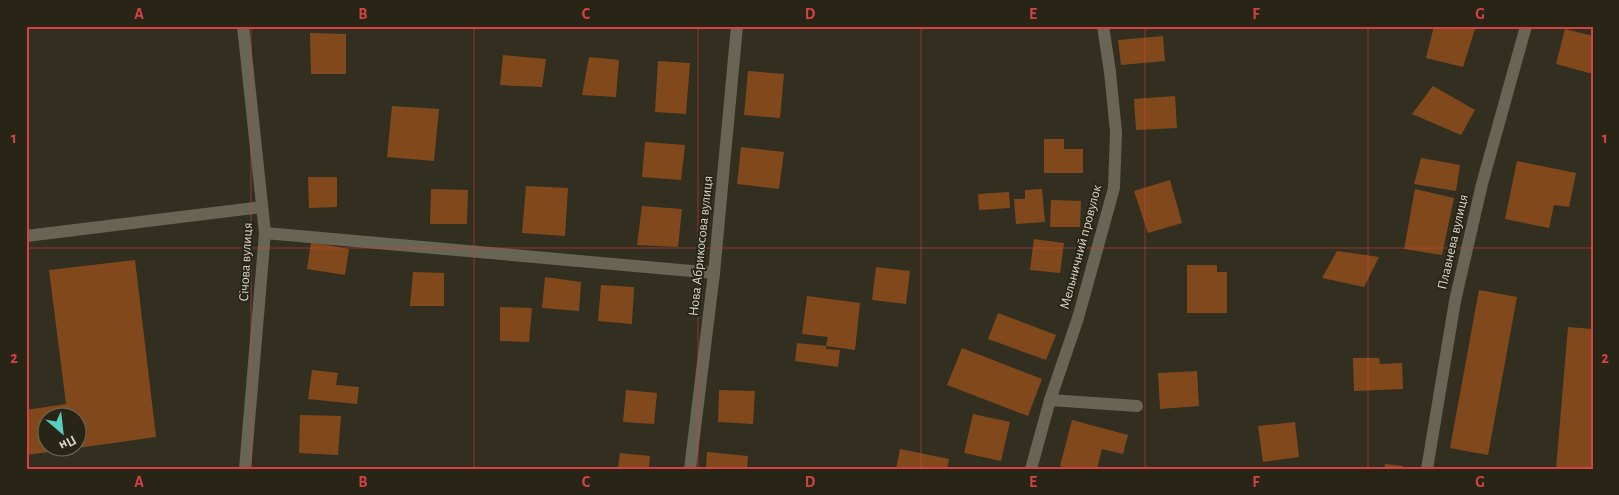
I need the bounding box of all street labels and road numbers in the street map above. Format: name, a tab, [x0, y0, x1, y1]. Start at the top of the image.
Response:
street label: Нова Абрикосова вулиця	[687, 175, 715, 317]
street label: Мельничний провулок	[1058, 183, 1104, 311]
street label: Плавнева вулиця	[1435, 193, 1471, 291]
street label: Січова вулиця	[237, 222, 255, 302]

